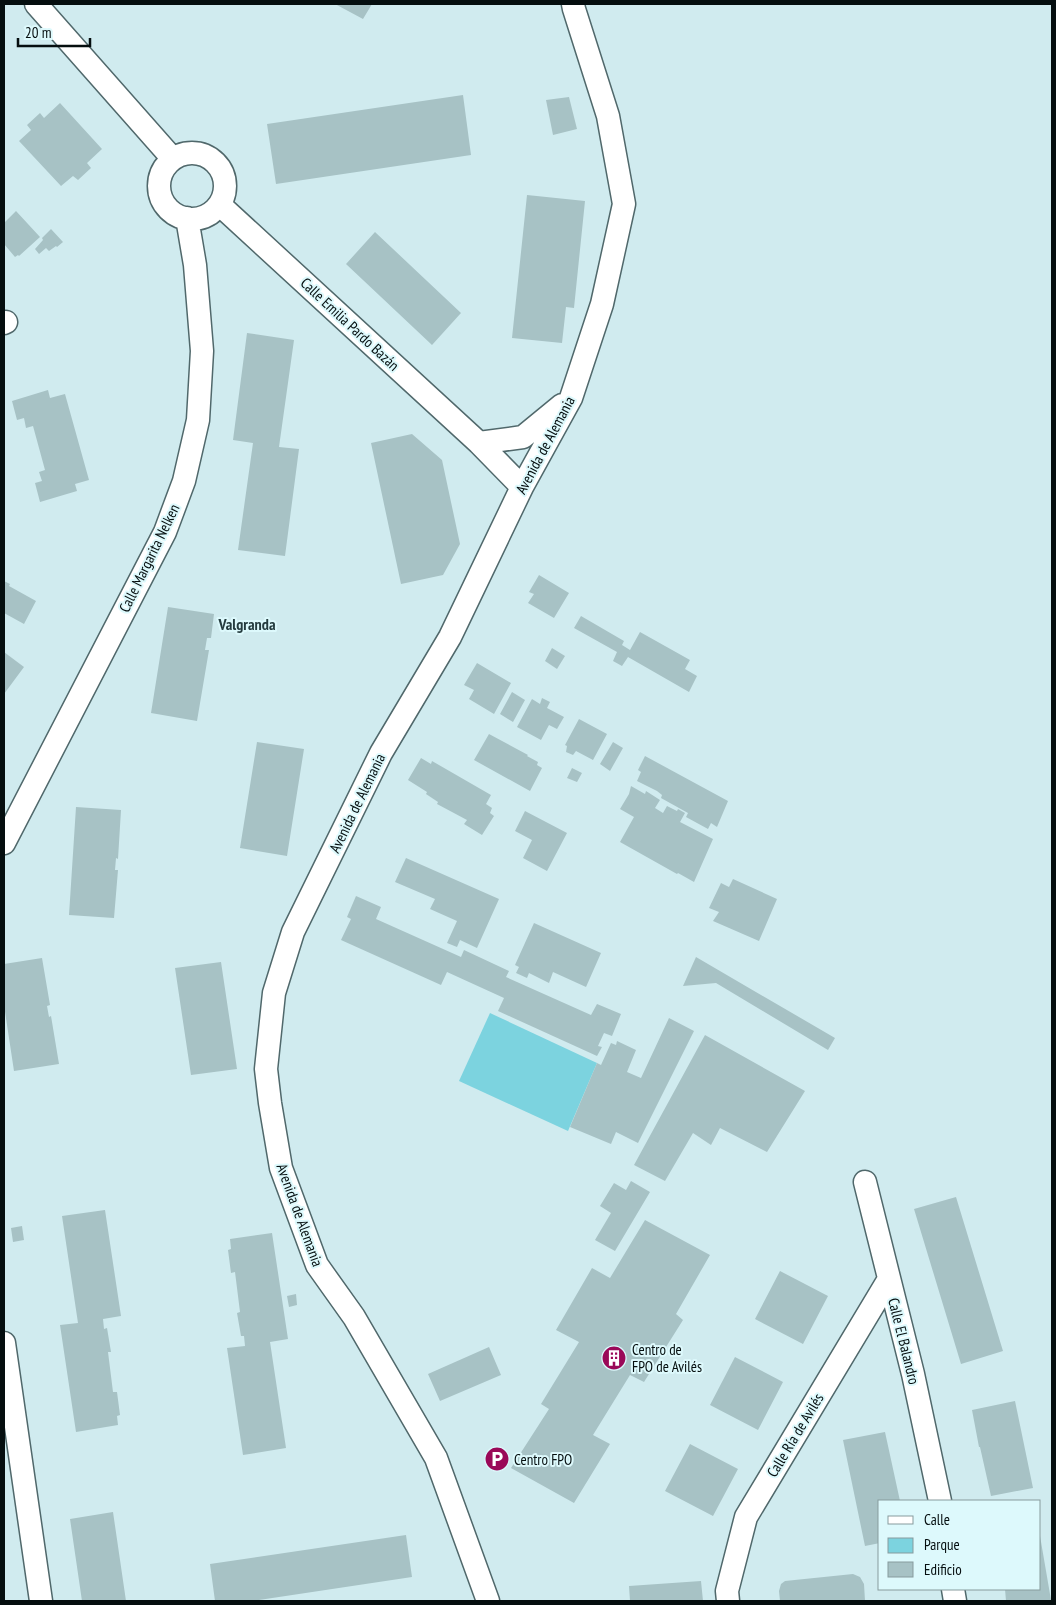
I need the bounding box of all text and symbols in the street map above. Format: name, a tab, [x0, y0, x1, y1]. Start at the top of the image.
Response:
scale bar	[18, 15, 90, 47]
text: 20 m	[25, 23, 51, 42]
street label: Calle Emilia Pardo Bazán	[297, 273, 403, 375]
street label: Avenida de Alemania	[511, 393, 579, 497]
street label: Calle Margarita Nelken	[115, 501, 183, 615]
district label: Valgranda	[217, 614, 276, 634]
street label: Avenida de Alemania	[325, 750, 389, 856]
street label: Avenida de Alemania	[273, 1161, 327, 1269]
street label: Calle El Balandro	[884, 1296, 924, 1386]
place label: Centro de FPO de Avilés	[632, 1340, 702, 1376]
building icon: Centro de FPO de Avilés	[601, 1345, 627, 1371]
street label: Calle Ría de Avilés	[762, 1390, 828, 1480]
parking icon: Centro FPO	[484, 1446, 510, 1472]
place label: Centro FPO	[514, 1450, 572, 1469]
legend	[878, 1500, 1041, 1590]
text: Calle	[924, 1510, 950, 1529]
text: Parque	[924, 1535, 960, 1554]
text: Edificio	[924, 1560, 962, 1579]

